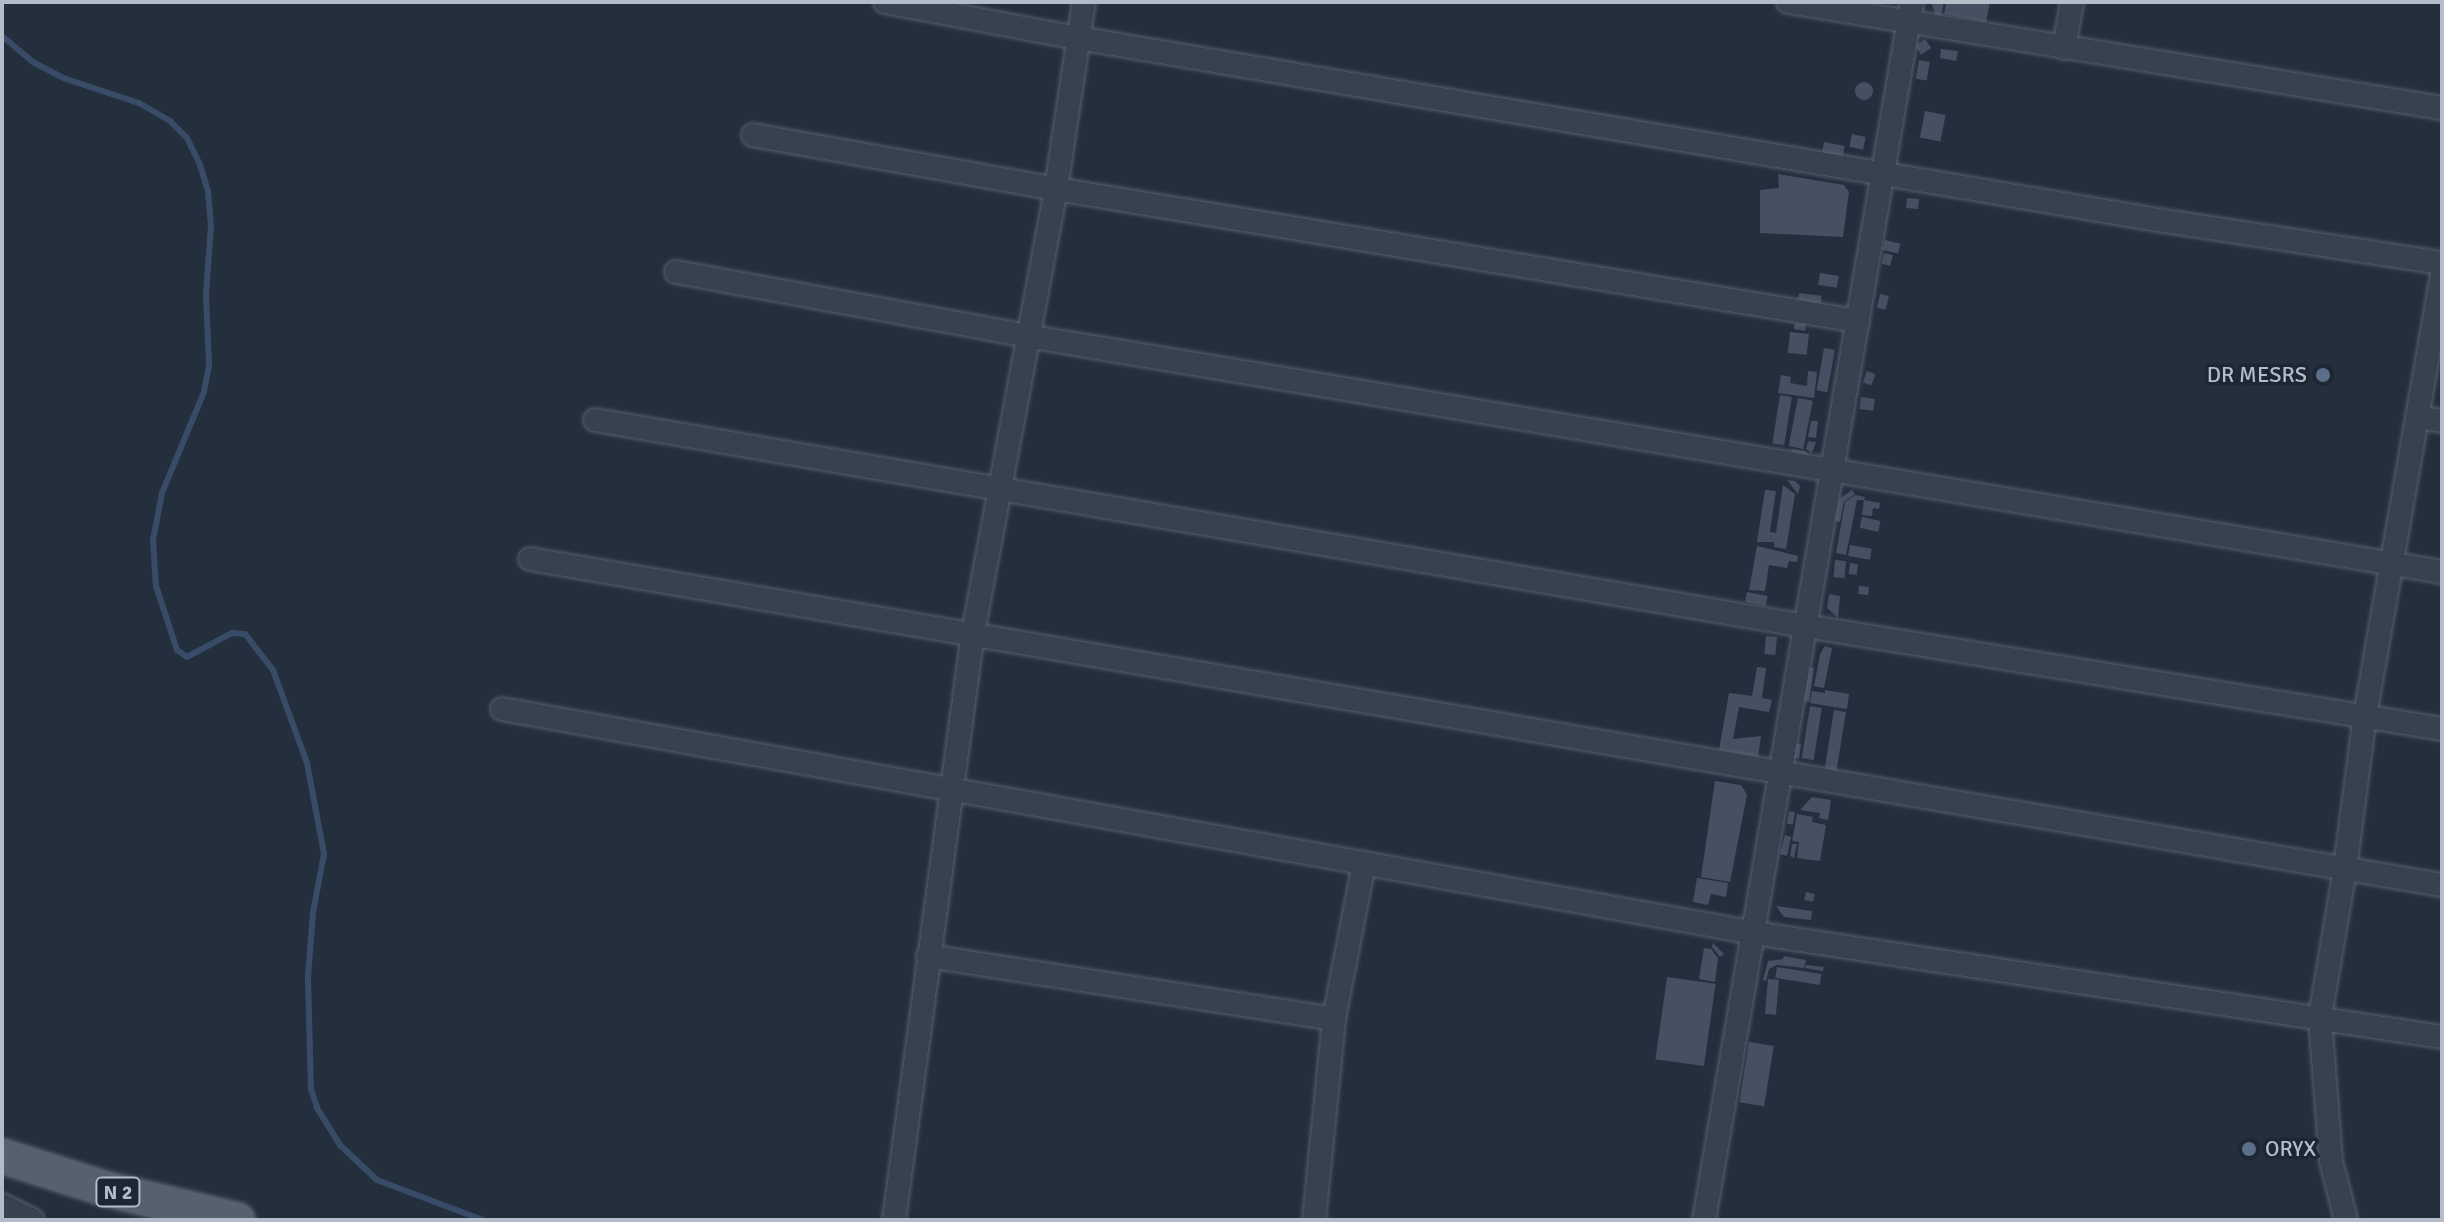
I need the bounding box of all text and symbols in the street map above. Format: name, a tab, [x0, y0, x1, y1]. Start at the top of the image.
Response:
place label: DR MESRS	[2207, 362, 2307, 388]
marker: DR MESRS	[2314, 366, 2332, 384]
place label: ORYX	[2265, 1136, 2316, 1162]
marker: ORYX	[2240, 1140, 2258, 1158]
road number: N 2	[94, 1176, 142, 1208]

